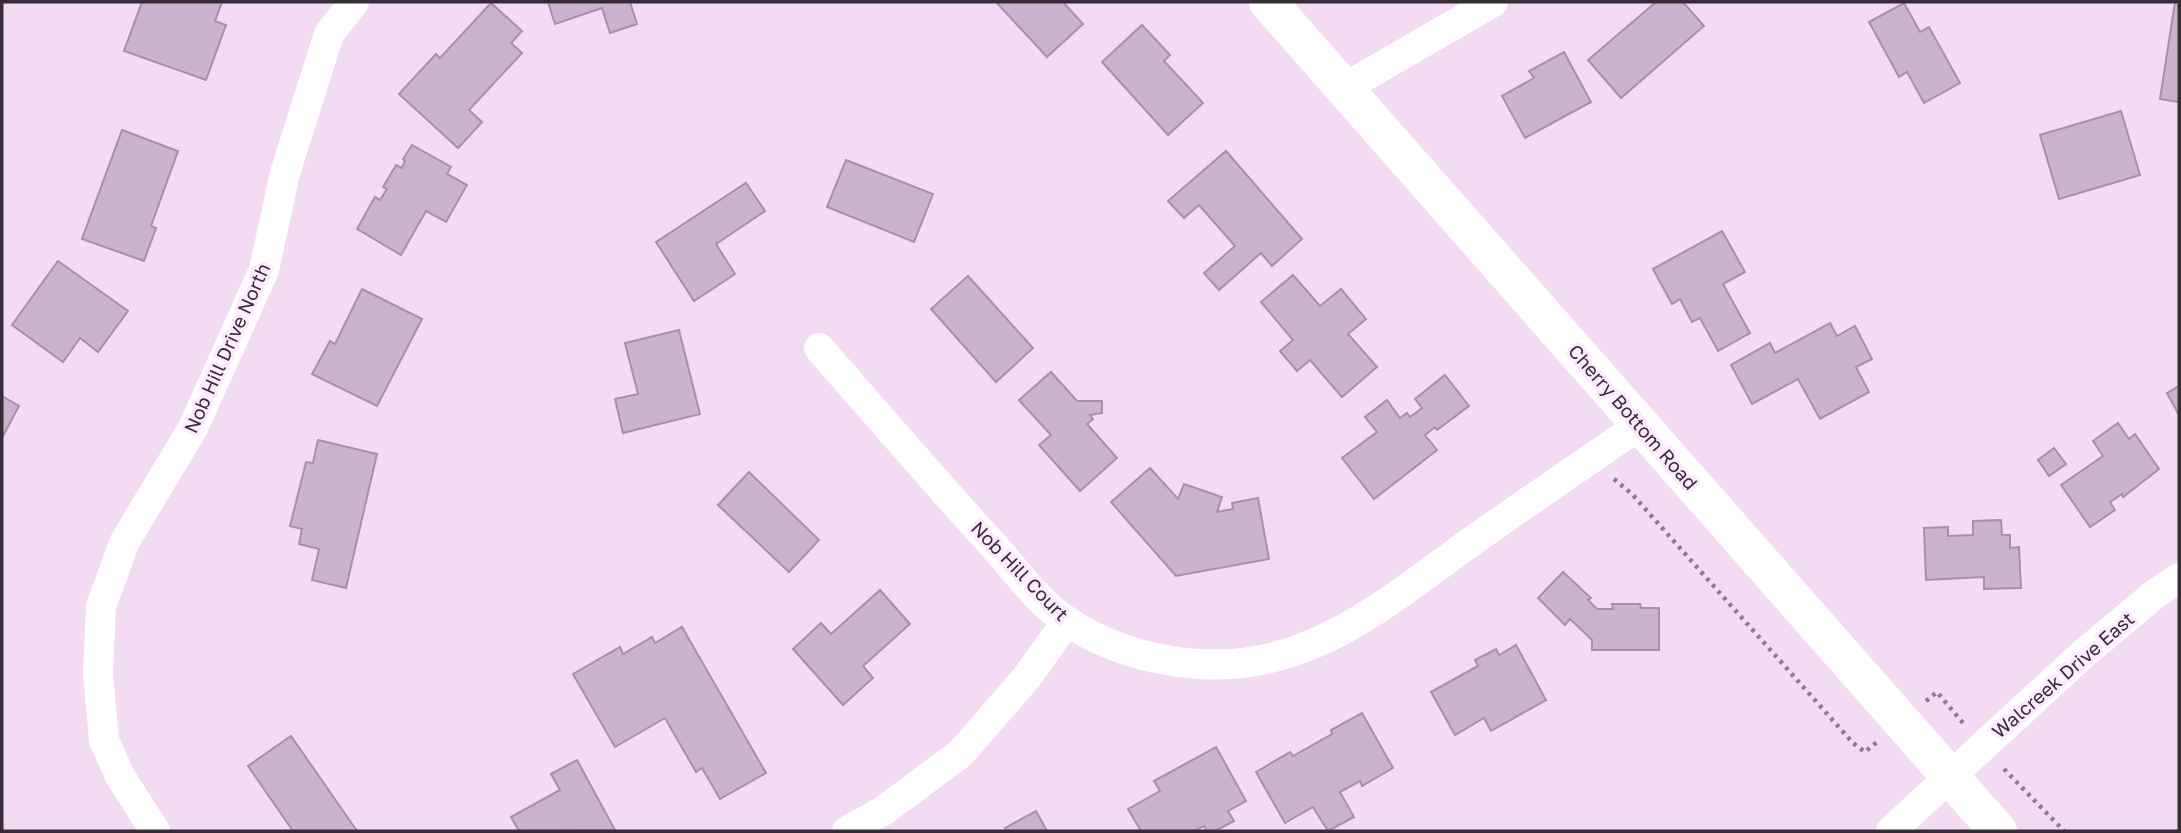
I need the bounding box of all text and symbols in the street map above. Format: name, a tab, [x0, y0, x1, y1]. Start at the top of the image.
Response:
street label: Nob Hill Drive North	[179, 259, 274, 436]
street label: Cherry Bottom Road	[1564, 339, 1703, 494]
street label: Nob Hill Court	[967, 516, 1074, 625]
street label: Walcreek Drive East	[1987, 607, 2138, 743]

